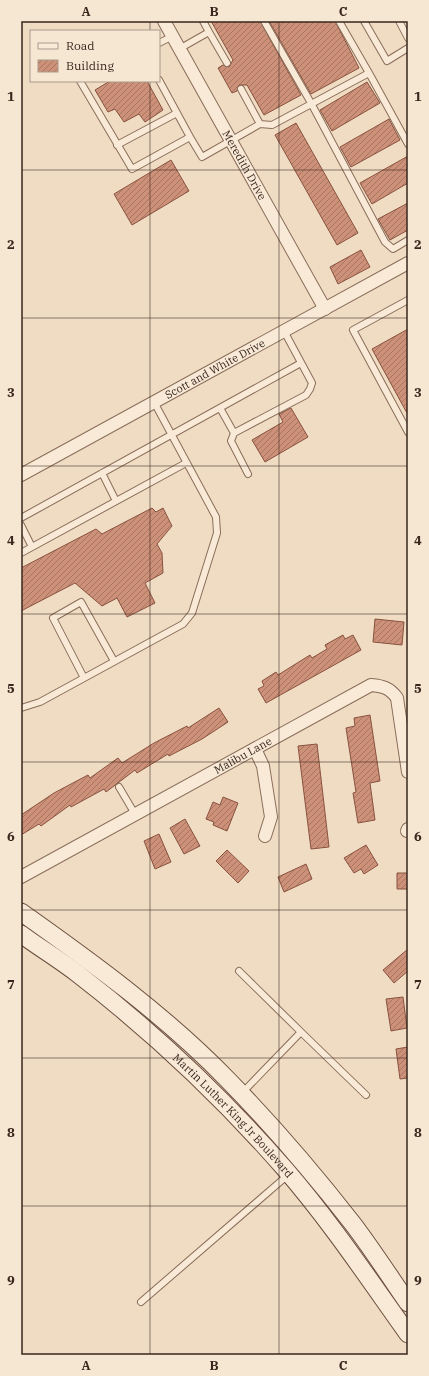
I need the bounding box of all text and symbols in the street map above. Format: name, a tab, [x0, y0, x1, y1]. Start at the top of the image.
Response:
text: A	[81, 3, 91, 20]
text: B	[209, 3, 219, 20]
text: C	[339, 3, 348, 20]
legend	[30, 30, 160, 82]
text: Road	[66, 38, 95, 53]
text: Building	[66, 58, 114, 73]
text: 1	[7, 88, 15, 105]
text: 1	[414, 88, 422, 105]
street label: Meredith Drive	[219, 128, 270, 202]
text: 2	[7, 236, 15, 253]
text: 2	[414, 236, 422, 253]
street label: Scott and White Drive	[162, 336, 267, 402]
text: 3	[7, 384, 15, 401]
text: 3	[414, 384, 422, 401]
text: 4	[7, 532, 15, 549]
text: 4	[414, 532, 422, 549]
text: 5	[7, 680, 15, 697]
text: 5	[414, 680, 422, 697]
street label: Malibu Lane	[211, 734, 274, 777]
text: 6	[7, 828, 15, 845]
text: 6	[414, 828, 422, 845]
text: 7	[7, 976, 15, 993]
text: 7	[414, 976, 422, 993]
street label: Martin Luther King Jr Boulevard	[170, 1051, 296, 1181]
text: 8	[7, 1124, 15, 1141]
text: 8	[414, 1124, 422, 1141]
text: 9	[7, 1272, 15, 1289]
text: 9	[414, 1272, 422, 1289]
text: A	[81, 1357, 91, 1374]
text: B	[209, 1357, 219, 1374]
text: C	[339, 1357, 348, 1374]

